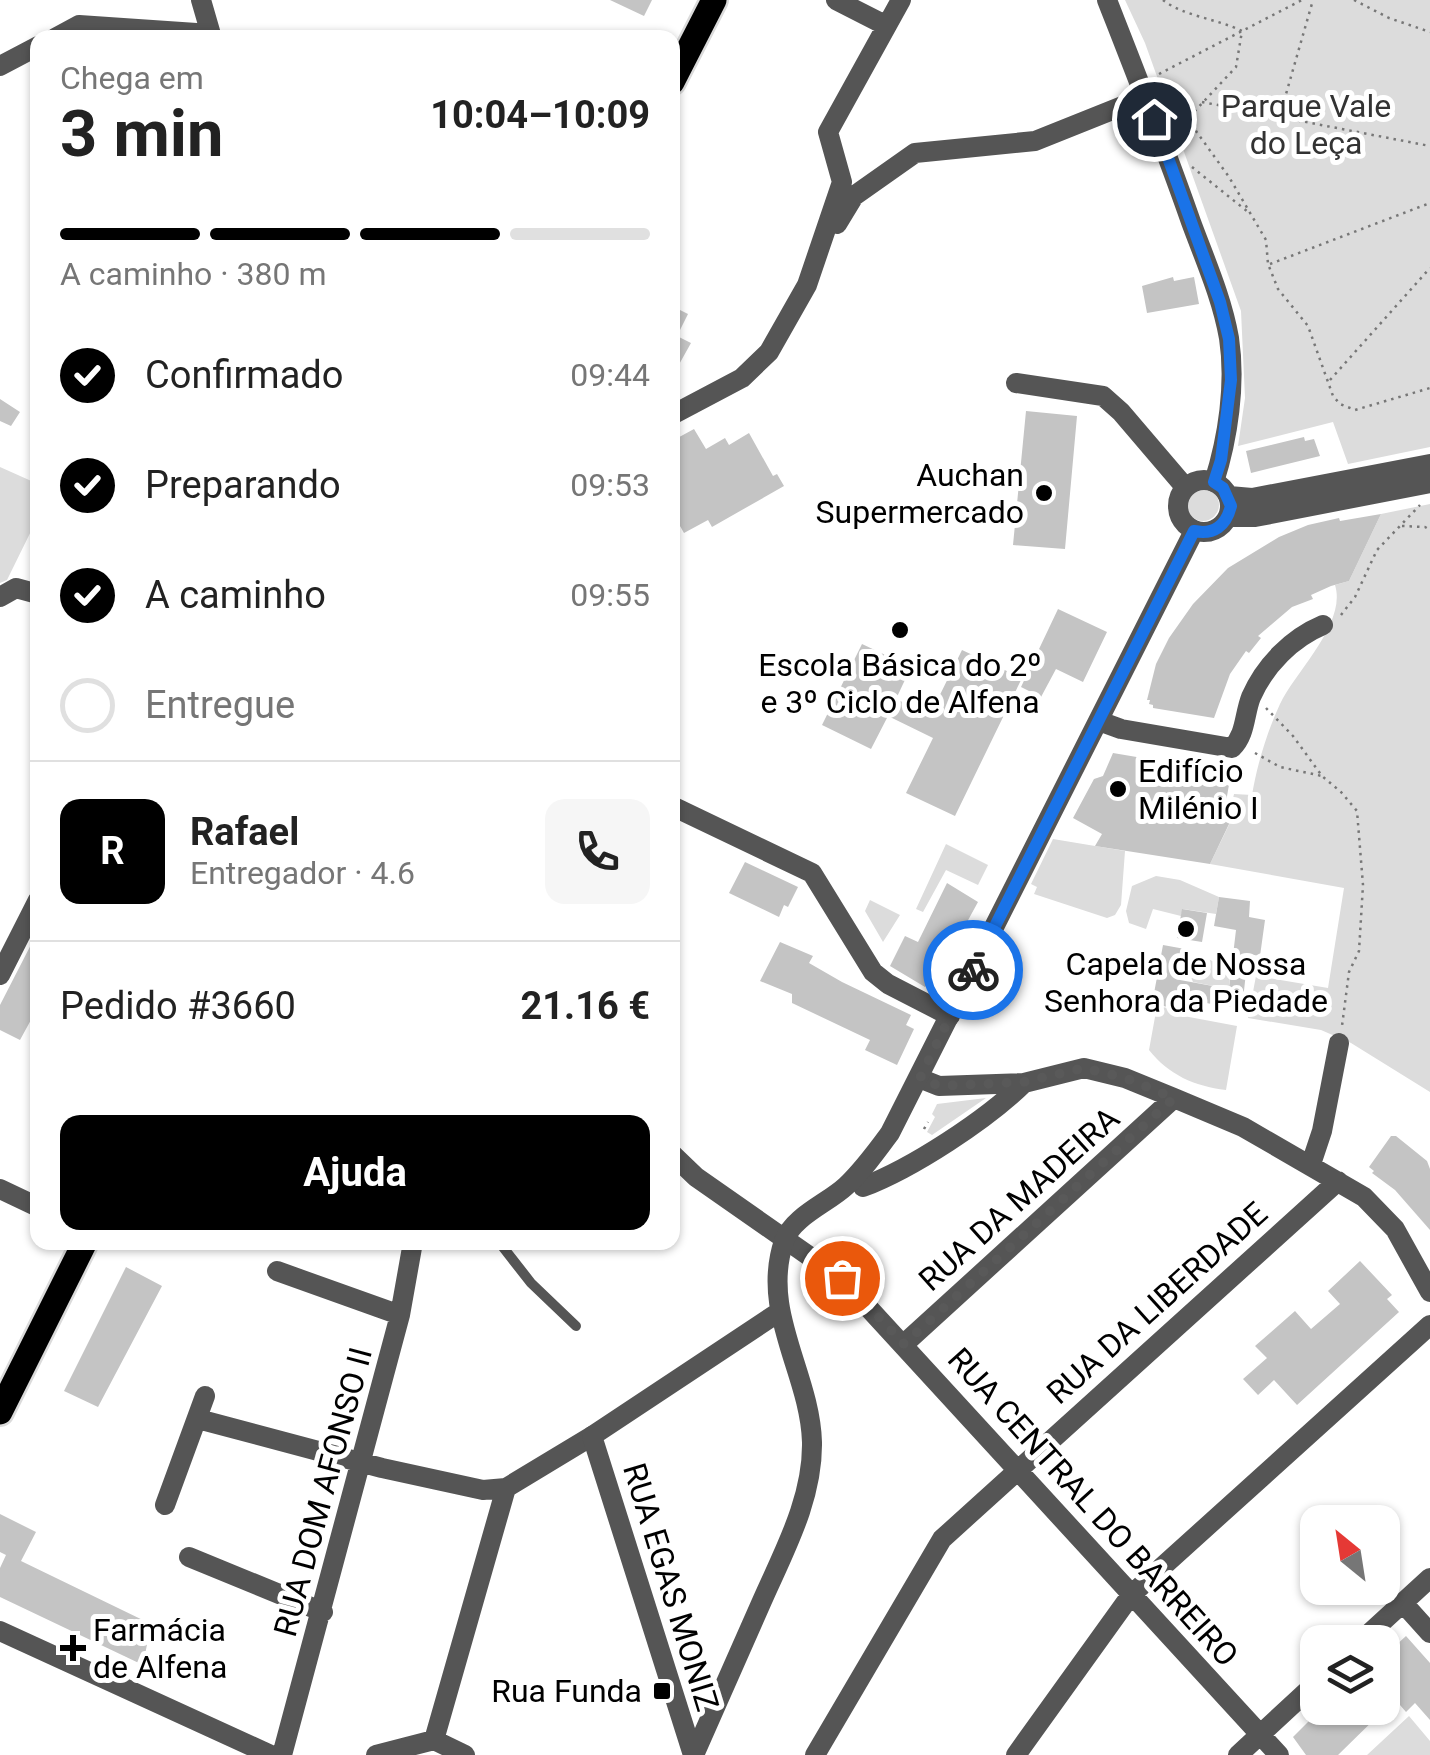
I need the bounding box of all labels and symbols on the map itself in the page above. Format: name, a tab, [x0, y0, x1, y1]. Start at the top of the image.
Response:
pin	[1112, 77, 1197, 162]
park label: Parque Vale do Leça	[1221, 87, 1391, 162]
place label: Auchan Supermercado	[816, 456, 1024, 531]
marker: Auchan Supermercado	[1033, 482, 1055, 504]
marker: Escola Básica do 2º e 3º Ciclo de Alfena	[889, 619, 911, 641]
place label: Escola Básica do 2º e 3º Ciclo de Alfena	[758, 646, 1042, 721]
place label: Edifício Milénio I	[1138, 752, 1259, 827]
marker: Edifício Milénio I	[1107, 778, 1129, 800]
marker: Capela de Nossa Senhora da Piedade	[1175, 918, 1197, 940]
courier	[923, 920, 1023, 1020]
place label: Capela de Nossa Senhora da Piedade	[1044, 945, 1328, 1020]
street label: RUA DA MADEIRA	[911, 1099, 1127, 1299]
street label: RUA DA LIBERDADE	[1039, 1194, 1275, 1412]
pin	[800, 1236, 885, 1321]
street label: RUA CENTRAL DO BARREIRO	[940, 1340, 1246, 1674]
street label: RUA DOM AFONSO II	[266, 1343, 380, 1641]
street label: RUA EGAS MONIZ	[615, 1458, 727, 1716]
north arrow	[1300, 1505, 1400, 1605]
place label: Farmácia de Alfena	[93, 1611, 227, 1686]
marker: Farmácia de Alfena	[62, 1637, 84, 1659]
place label: Rua Funda	[491, 1672, 642, 1710]
marker: Rua Funda	[651, 1680, 673, 1702]

